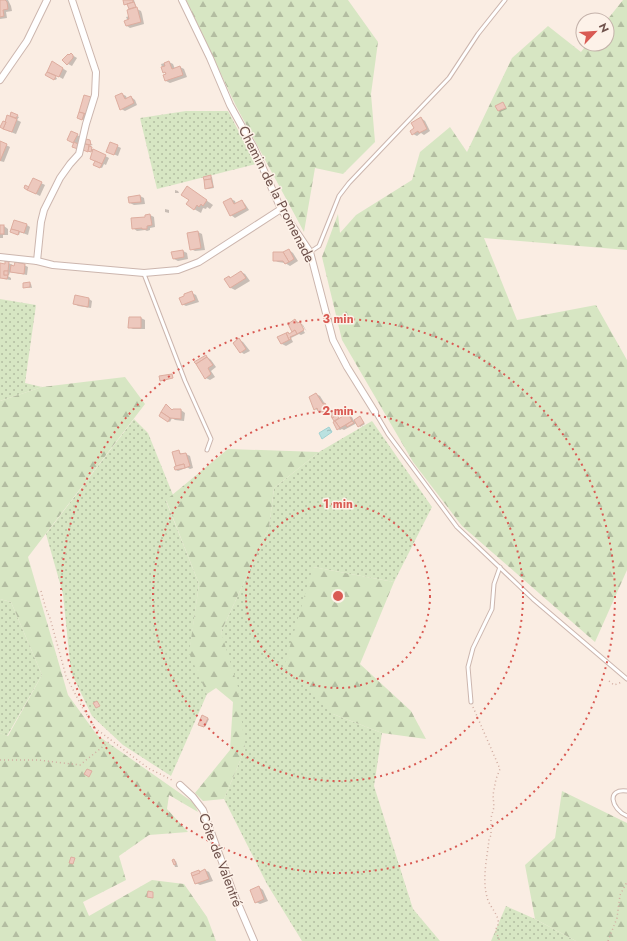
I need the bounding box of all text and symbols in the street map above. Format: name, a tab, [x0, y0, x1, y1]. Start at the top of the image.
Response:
north arrow	[575, 12, 615, 52]
text: N	[595, 20, 613, 35]
street label: Chemin de la Promenade	[234, 122, 320, 266]
text: 3 min	[322, 310, 354, 328]
text: 2 min	[322, 402, 354, 420]
text: 1 min	[323, 495, 353, 513]
centre of rings	[331, 589, 345, 603]
street label: Côte de Valentré	[194, 810, 248, 910]

